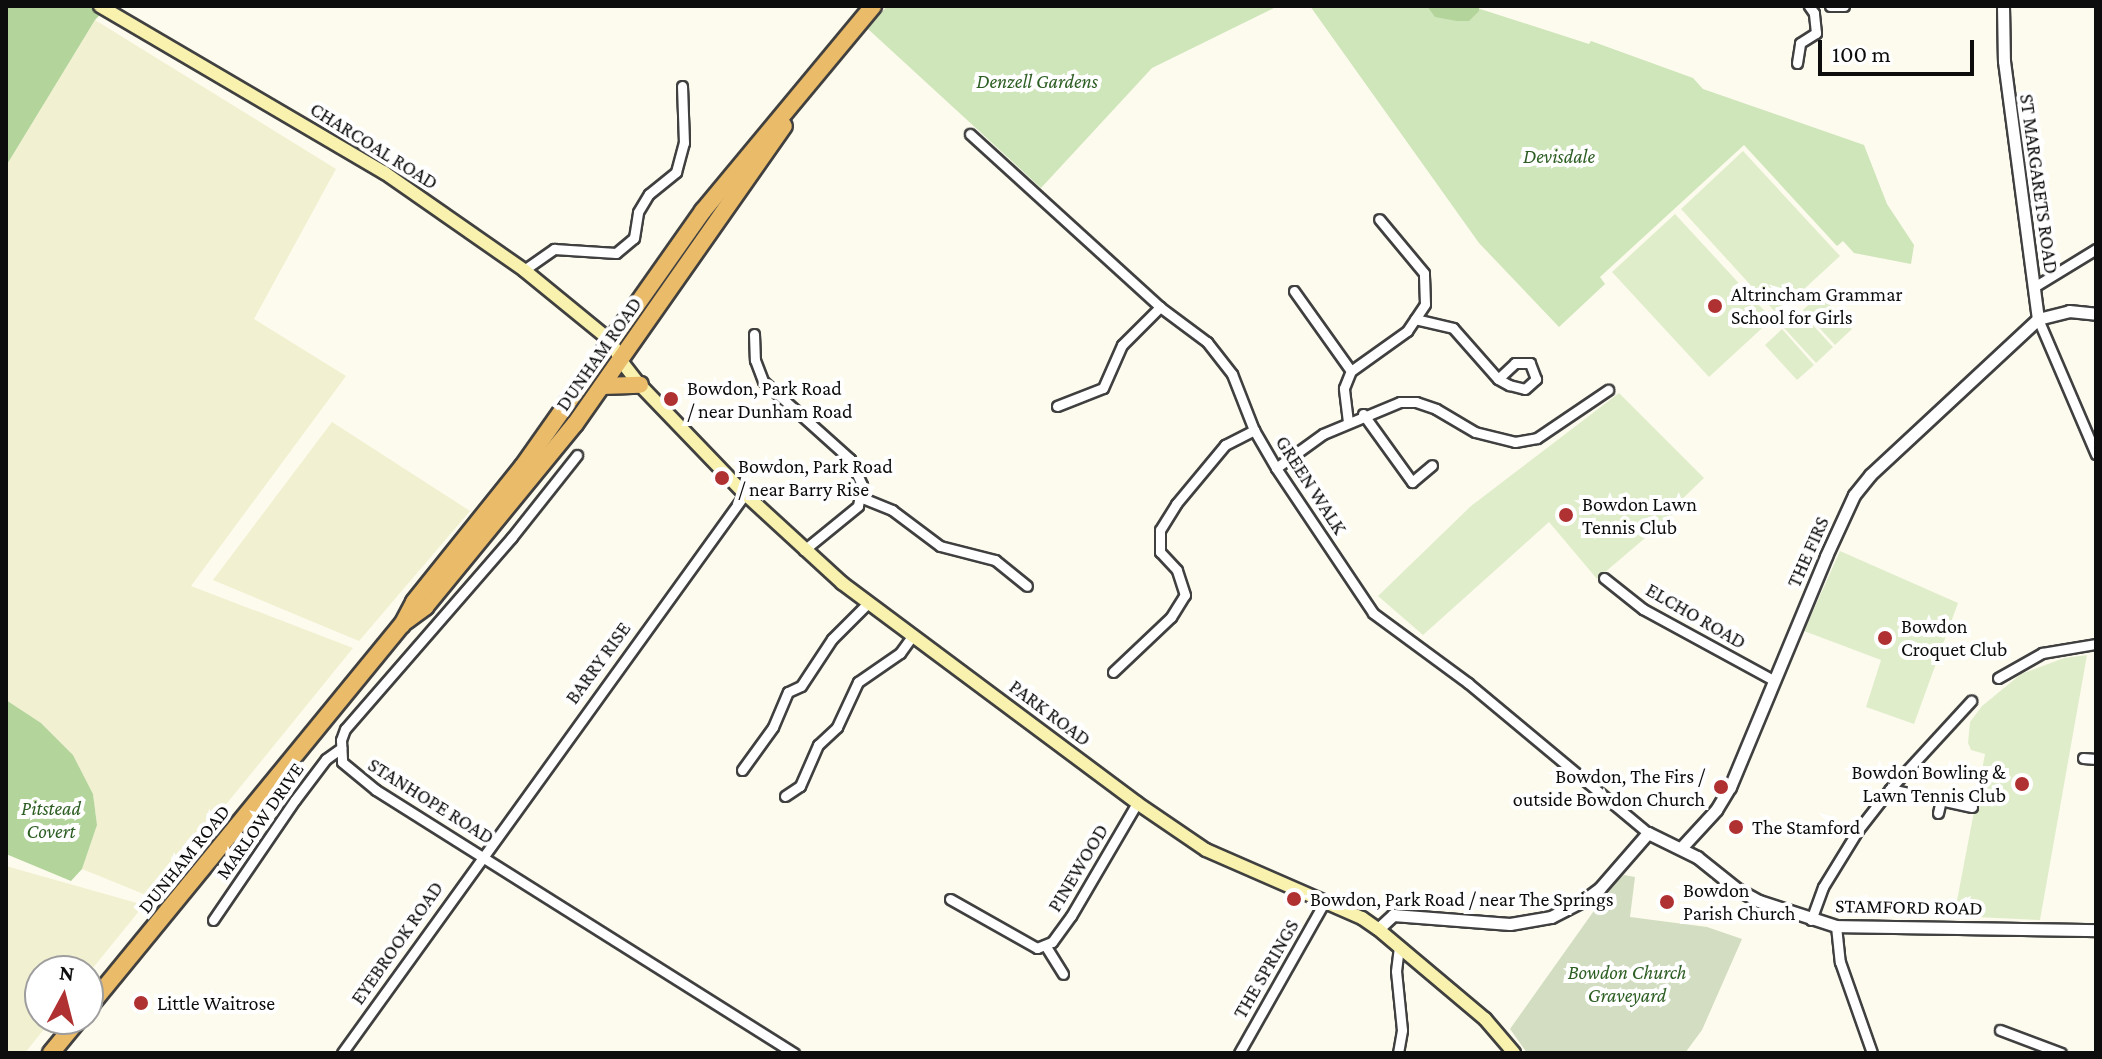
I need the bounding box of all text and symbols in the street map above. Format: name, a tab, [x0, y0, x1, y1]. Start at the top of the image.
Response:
scale bar	[1822, 24, 1978, 74]
text: 100 m	[1832, 40, 1891, 67]
park label: Denzell Gardens	[976, 69, 1098, 93]
street label: ST MARGARETS ROAD	[2014, 92, 2064, 276]
street label: CHARCOAL ROAD	[306, 97, 442, 195]
park label: Devisdale	[1523, 144, 1595, 168]
place label: Altrincham Grammar School for Girls	[1731, 282, 1903, 329]
street label: DUNHAM ROAD	[551, 293, 647, 415]
marker: Altrincham Grammar School for Girls	[1706, 297, 1724, 315]
place label: Bowdon, Park Road / near Dunham Road	[687, 376, 853, 423]
marker: Bowdon, Park Road / near Dunham Road	[662, 390, 680, 408]
street label: GREEN WALK	[1270, 431, 1352, 539]
place label: Bowdon, Park Road / near Barry Rise	[738, 454, 893, 501]
marker: Bowdon, Park Road / near Barry Rise	[713, 469, 731, 487]
place label: Bowdon Lawn Tennis Club	[1582, 492, 1697, 539]
marker: Bowdon Lawn Tennis Club	[1557, 506, 1575, 524]
street label: THE FIRS	[1782, 513, 1834, 591]
street label: ELCHO ROAD	[1642, 578, 1750, 654]
place label: Bowdon Croquet Club	[1901, 614, 2007, 661]
street label: BARRY RISE	[560, 617, 636, 709]
marker: Bowdon Croquet Club	[1876, 629, 1894, 647]
street label: PARK ROAD	[1004, 675, 1096, 751]
street label: STANHOPE ROAD	[364, 753, 498, 849]
street label: MARLOW DRIVE	[211, 758, 309, 884]
place label: Bowdon Bowling & Lawn Tennis Club	[1852, 760, 2006, 807]
place label: Bowdon, The Firs / outside Bowdon Church	[1513, 764, 1705, 811]
marker: Bowdon Bowling & Lawn Tennis Club	[2013, 775, 2031, 793]
marker: Bowdon, The Firs / outside Bowdon Church	[1712, 778, 1730, 796]
park label: Pitstead Covert	[21, 796, 81, 843]
street label: DUNHAM ROAD	[133, 800, 235, 918]
place label: The Stamford	[1752, 815, 1860, 839]
marker: The Stamford	[1727, 818, 1745, 836]
street label: PINEWOOD	[1042, 820, 1114, 916]
street label: EYEBROOK ROAD	[346, 877, 448, 1009]
place label: Bowdon Parish Church	[1683, 878, 1795, 925]
place label: Bowdon, Park Road / near The Springs	[1310, 887, 1613, 911]
marker: Bowdon, Park Road / near The Springs	[1285, 890, 1303, 908]
marker: Bowdon Parish Church	[1658, 893, 1676, 911]
street label: STAMFORD ROAD	[1835, 894, 1983, 920]
street label: THE SPRINGS	[1228, 915, 1304, 1023]
north arrow	[24, 955, 104, 1035]
text: N	[58, 959, 76, 986]
park label: Bowdon Church Graveyard	[1568, 961, 1686, 1008]
place label: Little Waitrose	[157, 991, 275, 1015]
marker: Little Waitrose	[132, 994, 150, 1012]

